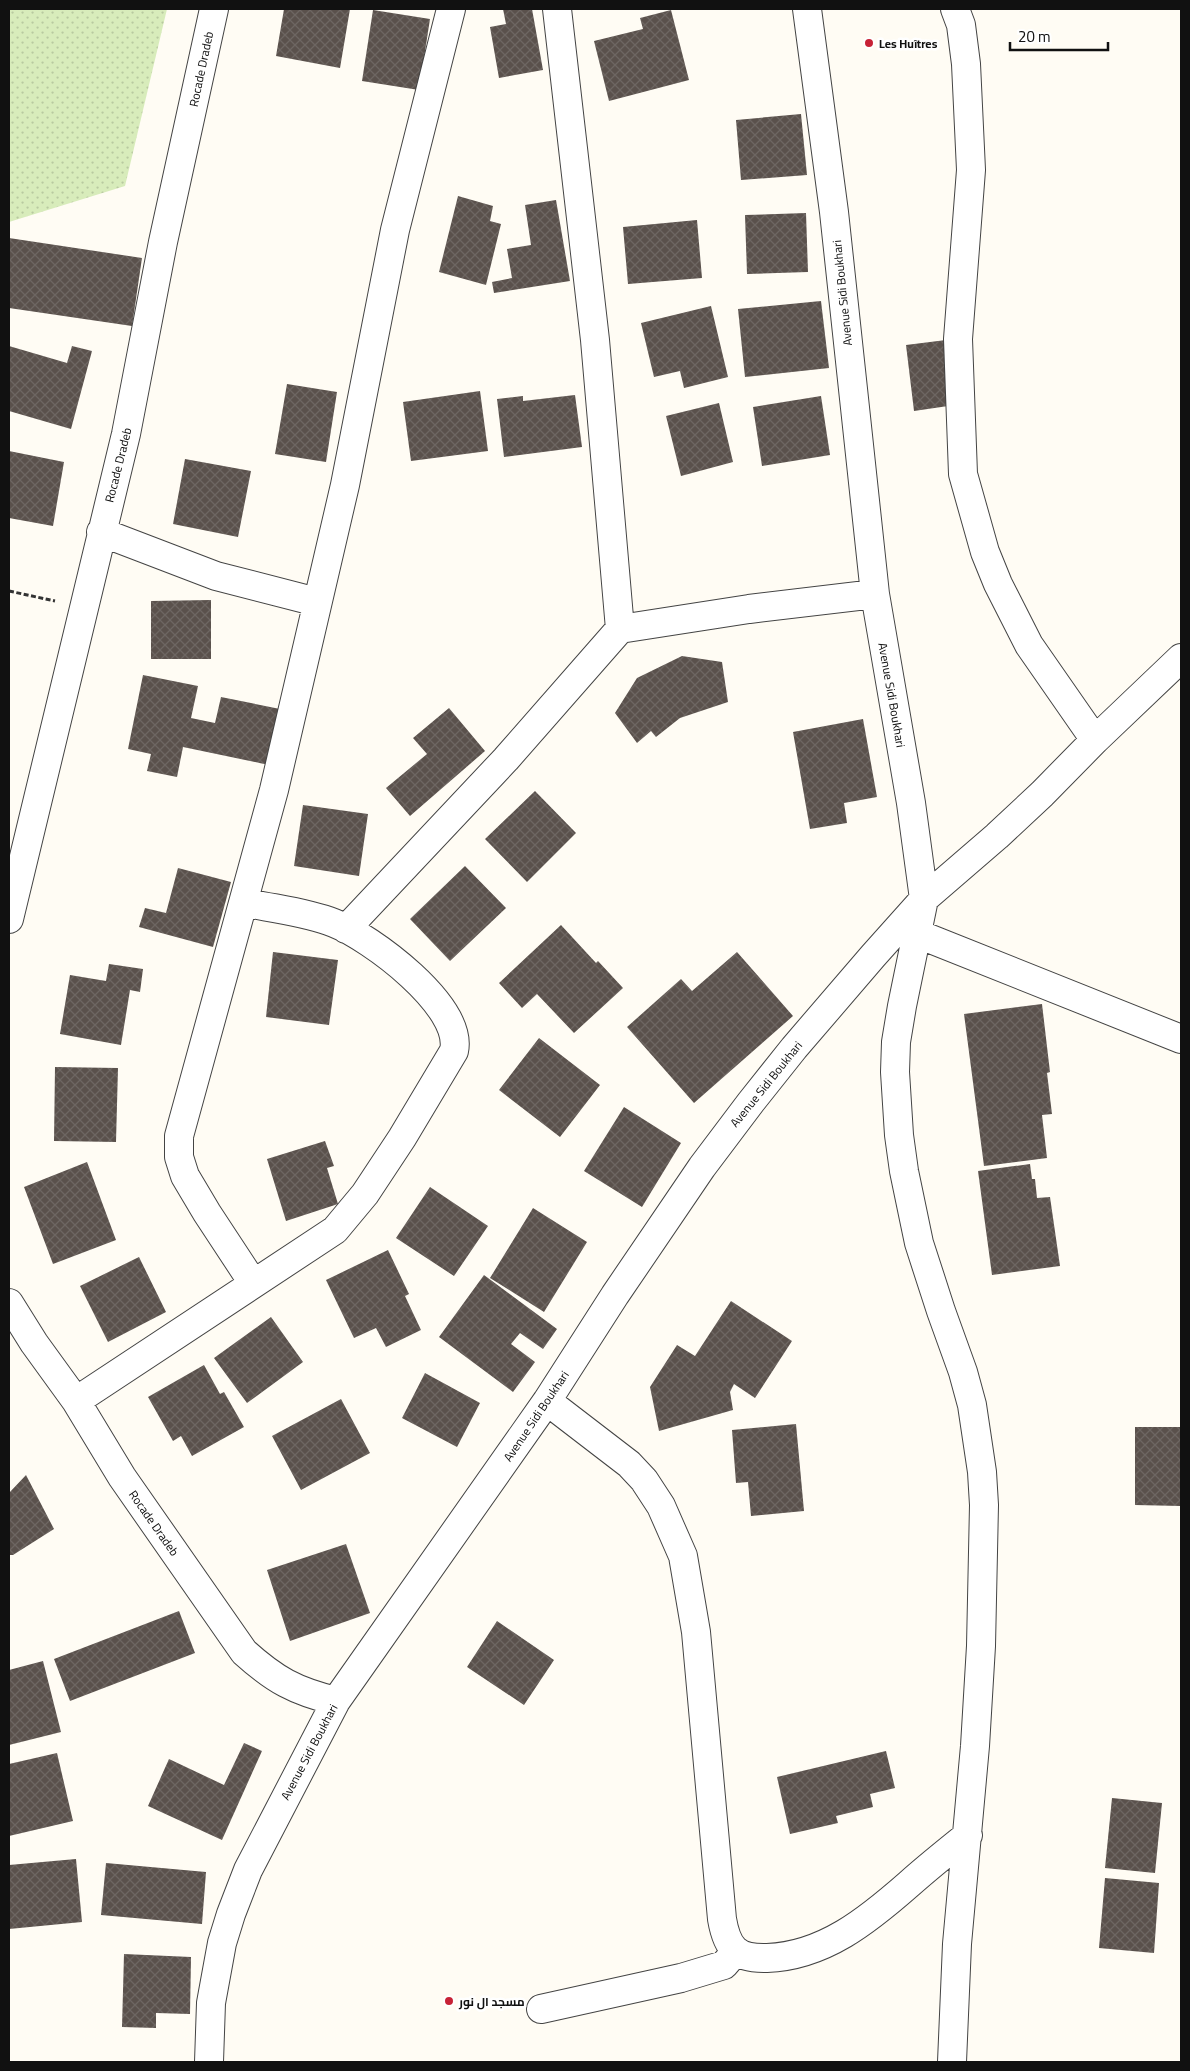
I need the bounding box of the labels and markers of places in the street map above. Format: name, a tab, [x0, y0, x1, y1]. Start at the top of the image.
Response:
place label: Les Huîtres	[879, 32, 938, 55]
marker: Les Huîtres	[863, 37, 875, 49]
place label: مسجد ال نور	[458, 1990, 525, 2013]
marker: مسجد ال نور	[443, 1995, 455, 2007]

